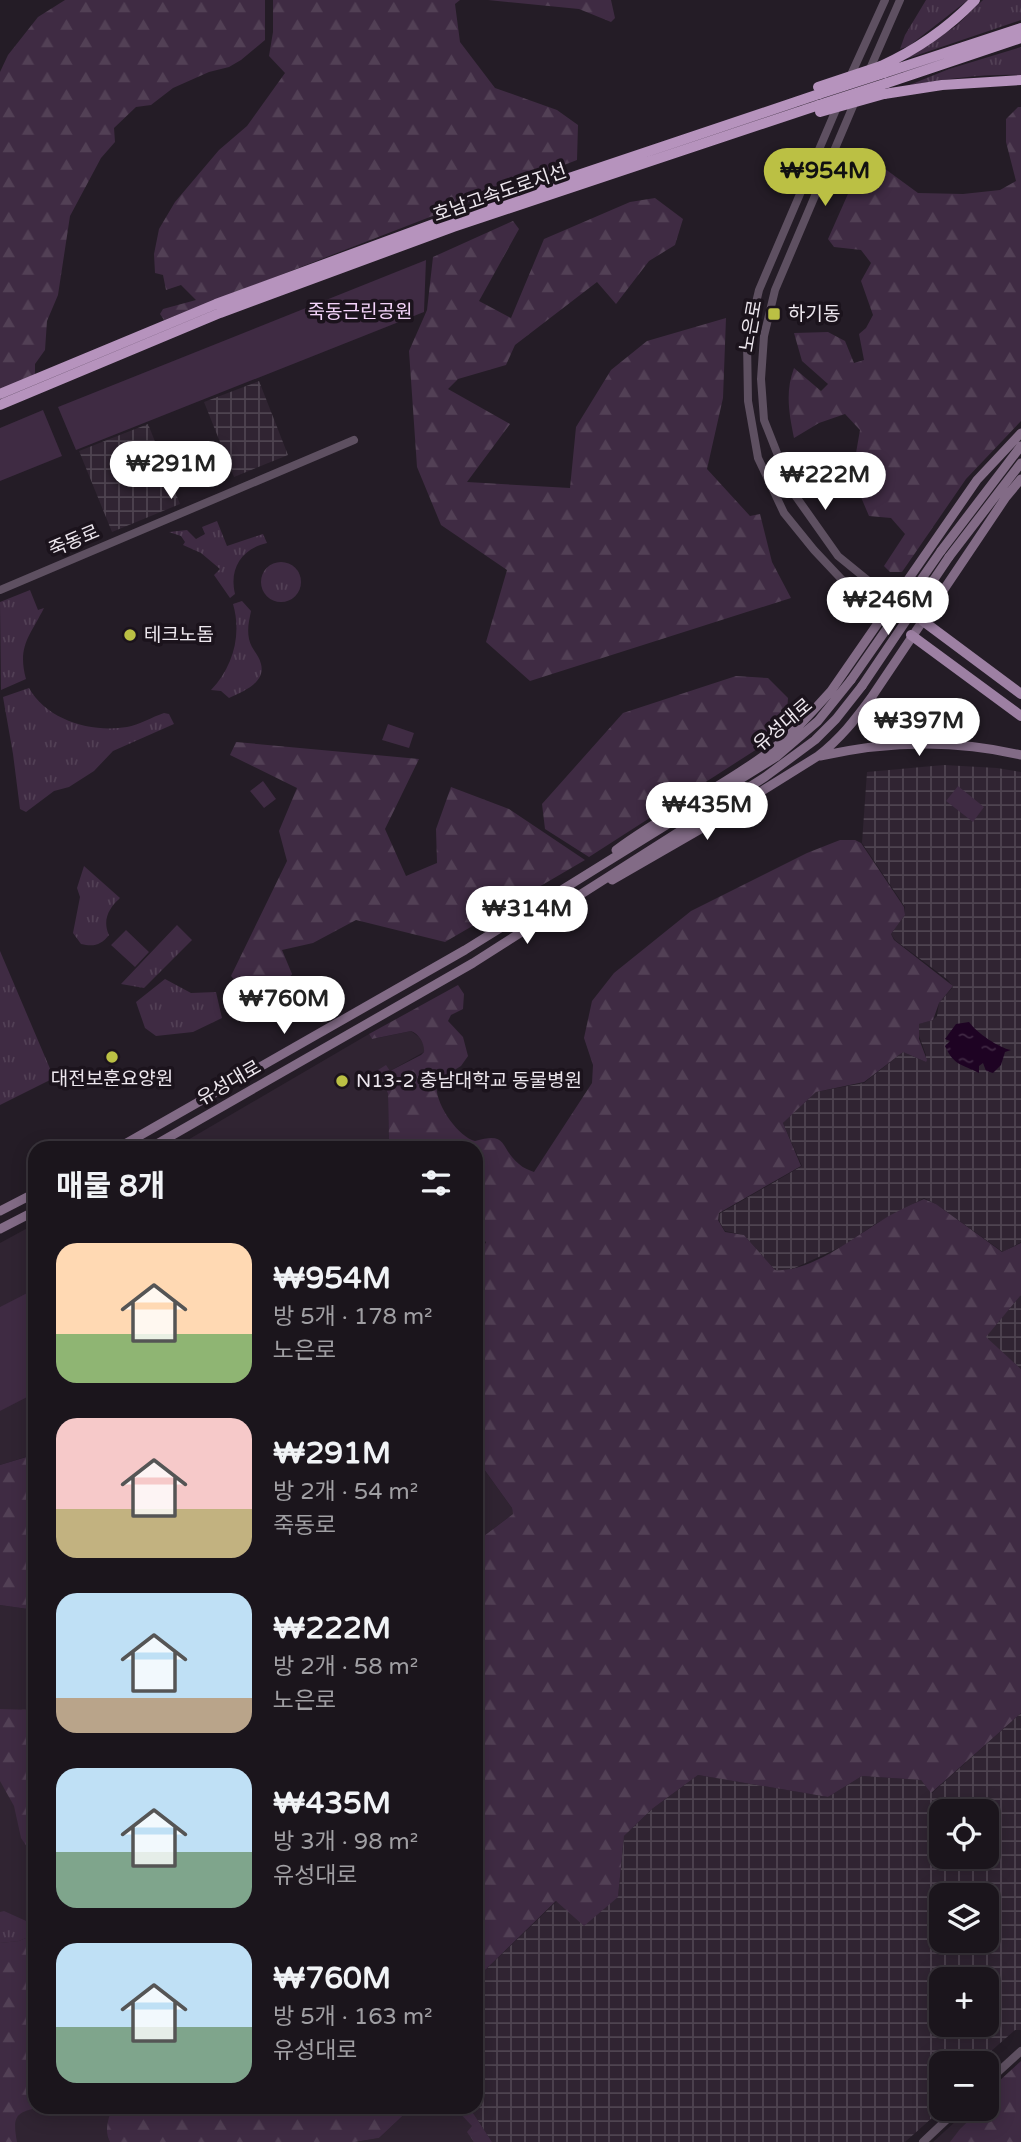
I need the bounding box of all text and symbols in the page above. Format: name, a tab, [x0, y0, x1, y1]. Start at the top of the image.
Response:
pin: ₩954M	[776, 148, 874, 208]
text: ₩954M	[780, 157, 870, 185]
street label: 호남고속도로지선	[430, 160, 570, 226]
street label: 노은로	[736, 298, 766, 354]
park label: 죽동근린공원	[308, 301, 412, 323]
place label: 하기동	[788, 303, 840, 325]
marker: 하기동	[766, 306, 782, 322]
pin: ₩291M	[122, 442, 220, 501]
text: ₩291M	[126, 450, 216, 478]
pin: ₩222M	[776, 452, 874, 512]
text: ₩222M	[780, 461, 870, 489]
street label: 죽동로	[46, 521, 102, 561]
pin: ₩246M	[839, 578, 937, 637]
text: ₩246M	[843, 586, 933, 614]
place label: 테크노돔	[144, 624, 214, 646]
marker: 테크노돔	[122, 627, 138, 643]
street label: 유성대로	[749, 694, 817, 756]
pin: ₩397M	[870, 698, 968, 758]
text: ₩397M	[874, 707, 964, 735]
pin: ₩435M	[658, 782, 756, 842]
text: ₩435M	[662, 791, 752, 819]
pin: ₩314M	[478, 886, 576, 946]
text: ₩314M	[482, 895, 572, 923]
pin: ₩760M	[235, 976, 333, 1036]
text: ₩760M	[239, 985, 329, 1013]
marker: 대전보훈요양원	[104, 1049, 120, 1065]
street label: 유성대로	[193, 1056, 265, 1110]
place label: 대전보훈요양원	[51, 1068, 173, 1090]
place label: N13-2 충남대학교 동물병원	[356, 1070, 582, 1092]
marker: N13-2 충남대학교 동물병원	[334, 1073, 350, 1089]
icon: filters	[417, 1164, 455, 1202]
text: 매물 8개	[56, 1168, 165, 1205]
text: ₩954M	[273, 1260, 391, 1297]
icon: home	[112, 1271, 196, 1355]
text: 방 5개 · 178 m²	[273, 1303, 433, 1331]
text: 노은로	[273, 1337, 336, 1365]
text: ₩291M	[273, 1435, 391, 1472]
icon: home	[112, 1446, 196, 1530]
text: 방 2개 · 54 m²	[273, 1478, 418, 1506]
text: 죽동로	[273, 1512, 336, 1540]
text: ₩222M	[273, 1610, 391, 1647]
icon: home	[112, 1621, 196, 1705]
text: 방 2개 · 58 m²	[273, 1653, 418, 1681]
text: 노은로	[273, 1687, 336, 1715]
text: ₩435M	[273, 1785, 391, 1822]
icon: home	[112, 1796, 196, 1880]
map controls	[929, 1799, 999, 2121]
button: locate	[929, 1799, 999, 1869]
text: 방 3개 · 98 m²	[273, 1828, 418, 1856]
text: 유성대로	[273, 1862, 358, 1890]
button: layers	[929, 1883, 999, 1953]
text: ₩760M	[273, 1960, 391, 1997]
button: +	[929, 1967, 999, 2037]
icon: home	[112, 1971, 196, 2055]
text: 방 5개 · 163 m²	[273, 2003, 433, 2031]
text: 유성대로	[273, 2037, 358, 2065]
button: −	[929, 2051, 999, 2121]

